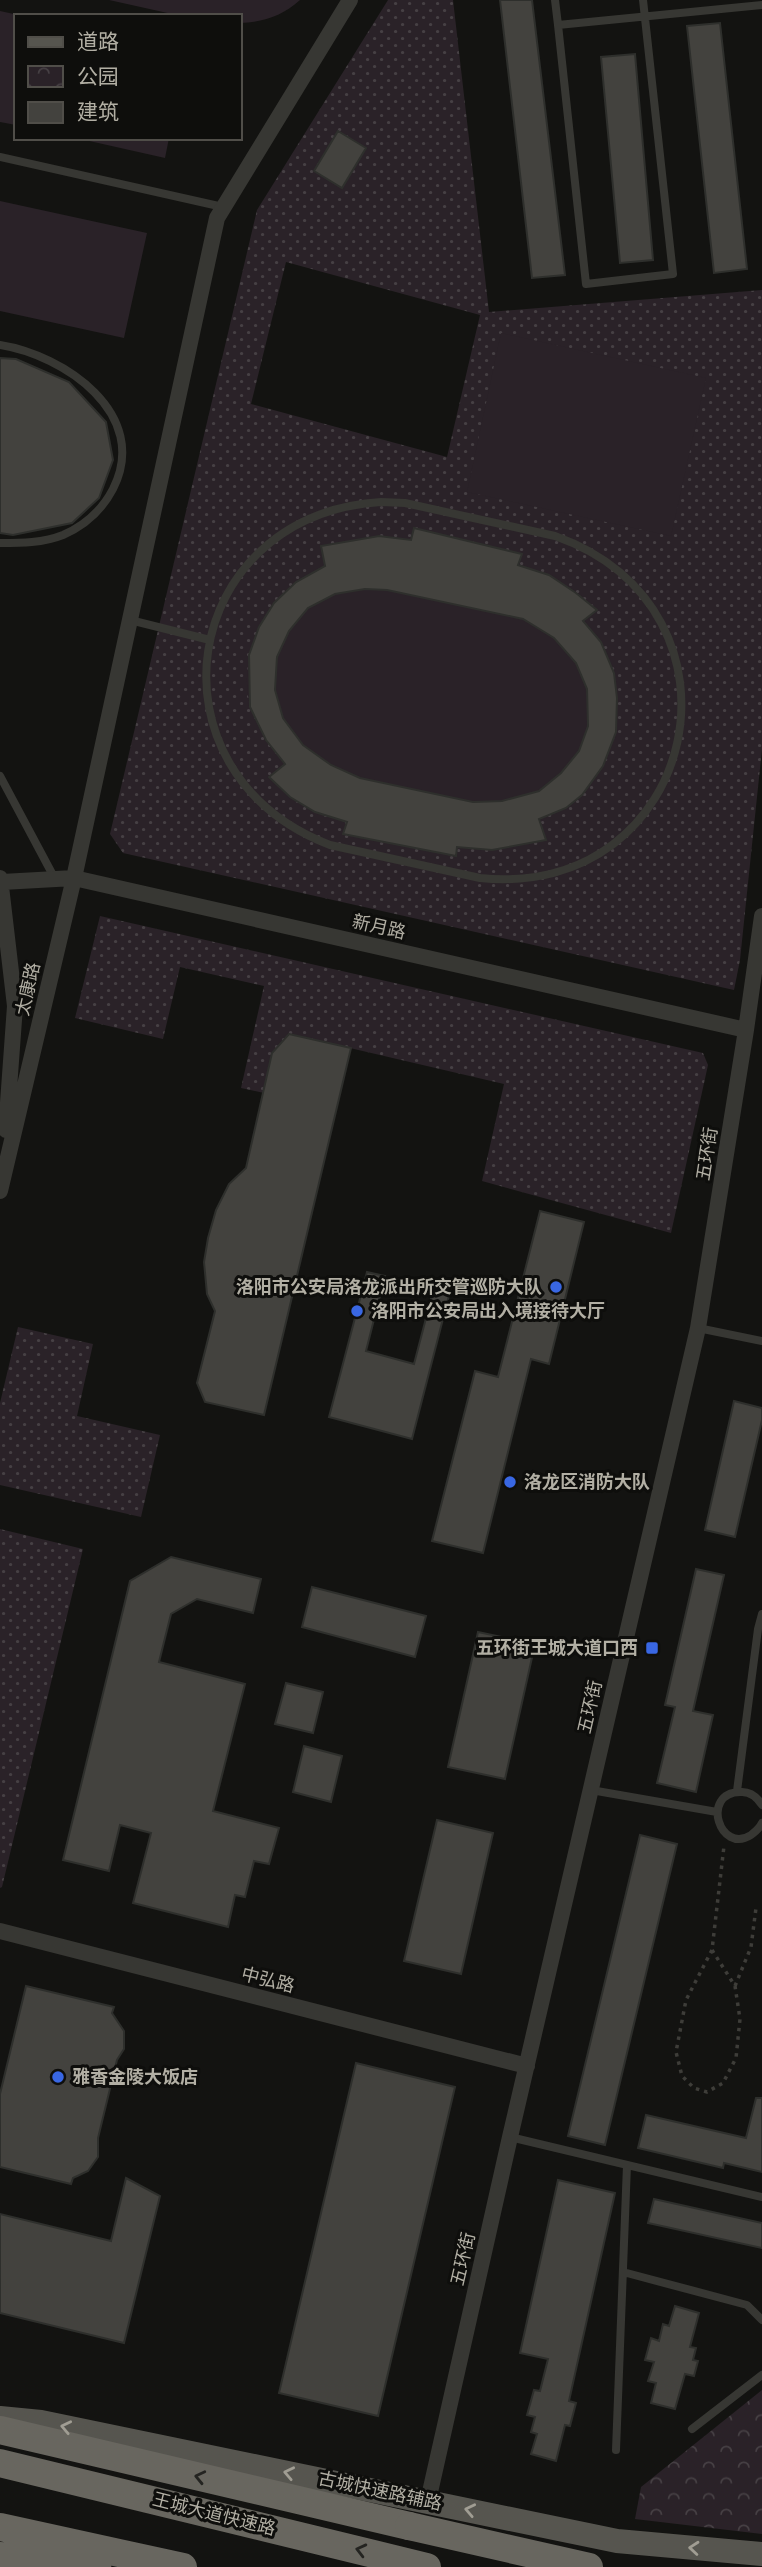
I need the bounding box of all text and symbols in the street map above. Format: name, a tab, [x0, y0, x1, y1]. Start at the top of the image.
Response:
legend	[14, 14, 242, 140]
text: 道路	[77, 29, 119, 54]
text: 公园	[77, 64, 119, 89]
text: 建筑	[77, 99, 119, 124]
street label: 新月路	[350, 910, 408, 943]
street label: 太康路	[11, 960, 44, 1018]
street label: 五环街	[692, 1126, 721, 1182]
place label: 洛阳市公安局洛龙派出所交管巡防大队	[236, 1276, 542, 1297]
marker: 洛阳市公安局洛龙派出所交管巡防大队	[548, 1279, 564, 1295]
place label: 洛阳市公安局出入境接待大厅	[371, 1300, 605, 1321]
marker: 洛阳市公安局出入境接待大厅	[349, 1303, 365, 1319]
place label: 洛龙区消防大队	[524, 1471, 650, 1492]
marker: 洛龙区消防大队	[502, 1474, 518, 1490]
place label: 五环街王城大道口西	[476, 1637, 638, 1658]
marker: 五环街王城大道口西	[644, 1640, 660, 1656]
street label: 五环街	[573, 1678, 606, 1736]
street label: 中弘路	[239, 1963, 297, 1996]
place label: 雅香金陵大饭店	[72, 2066, 198, 2087]
marker: 雅香金陵大饭店	[50, 2069, 66, 2085]
street label: 五环街	[446, 2230, 479, 2288]
one-way arrow	[60, 2420, 72, 2435]
one-way arrow	[283, 2466, 295, 2481]
street label: 古城快速路辅路	[316, 2467, 444, 2514]
one-way arrow	[194, 2471, 206, 2485]
street label: 王城大道快速路	[150, 2488, 278, 2539]
one-way arrow	[464, 2503, 476, 2518]
one-way arrow	[688, 2541, 699, 2556]
one-way arrow	[355, 2544, 367, 2559]

